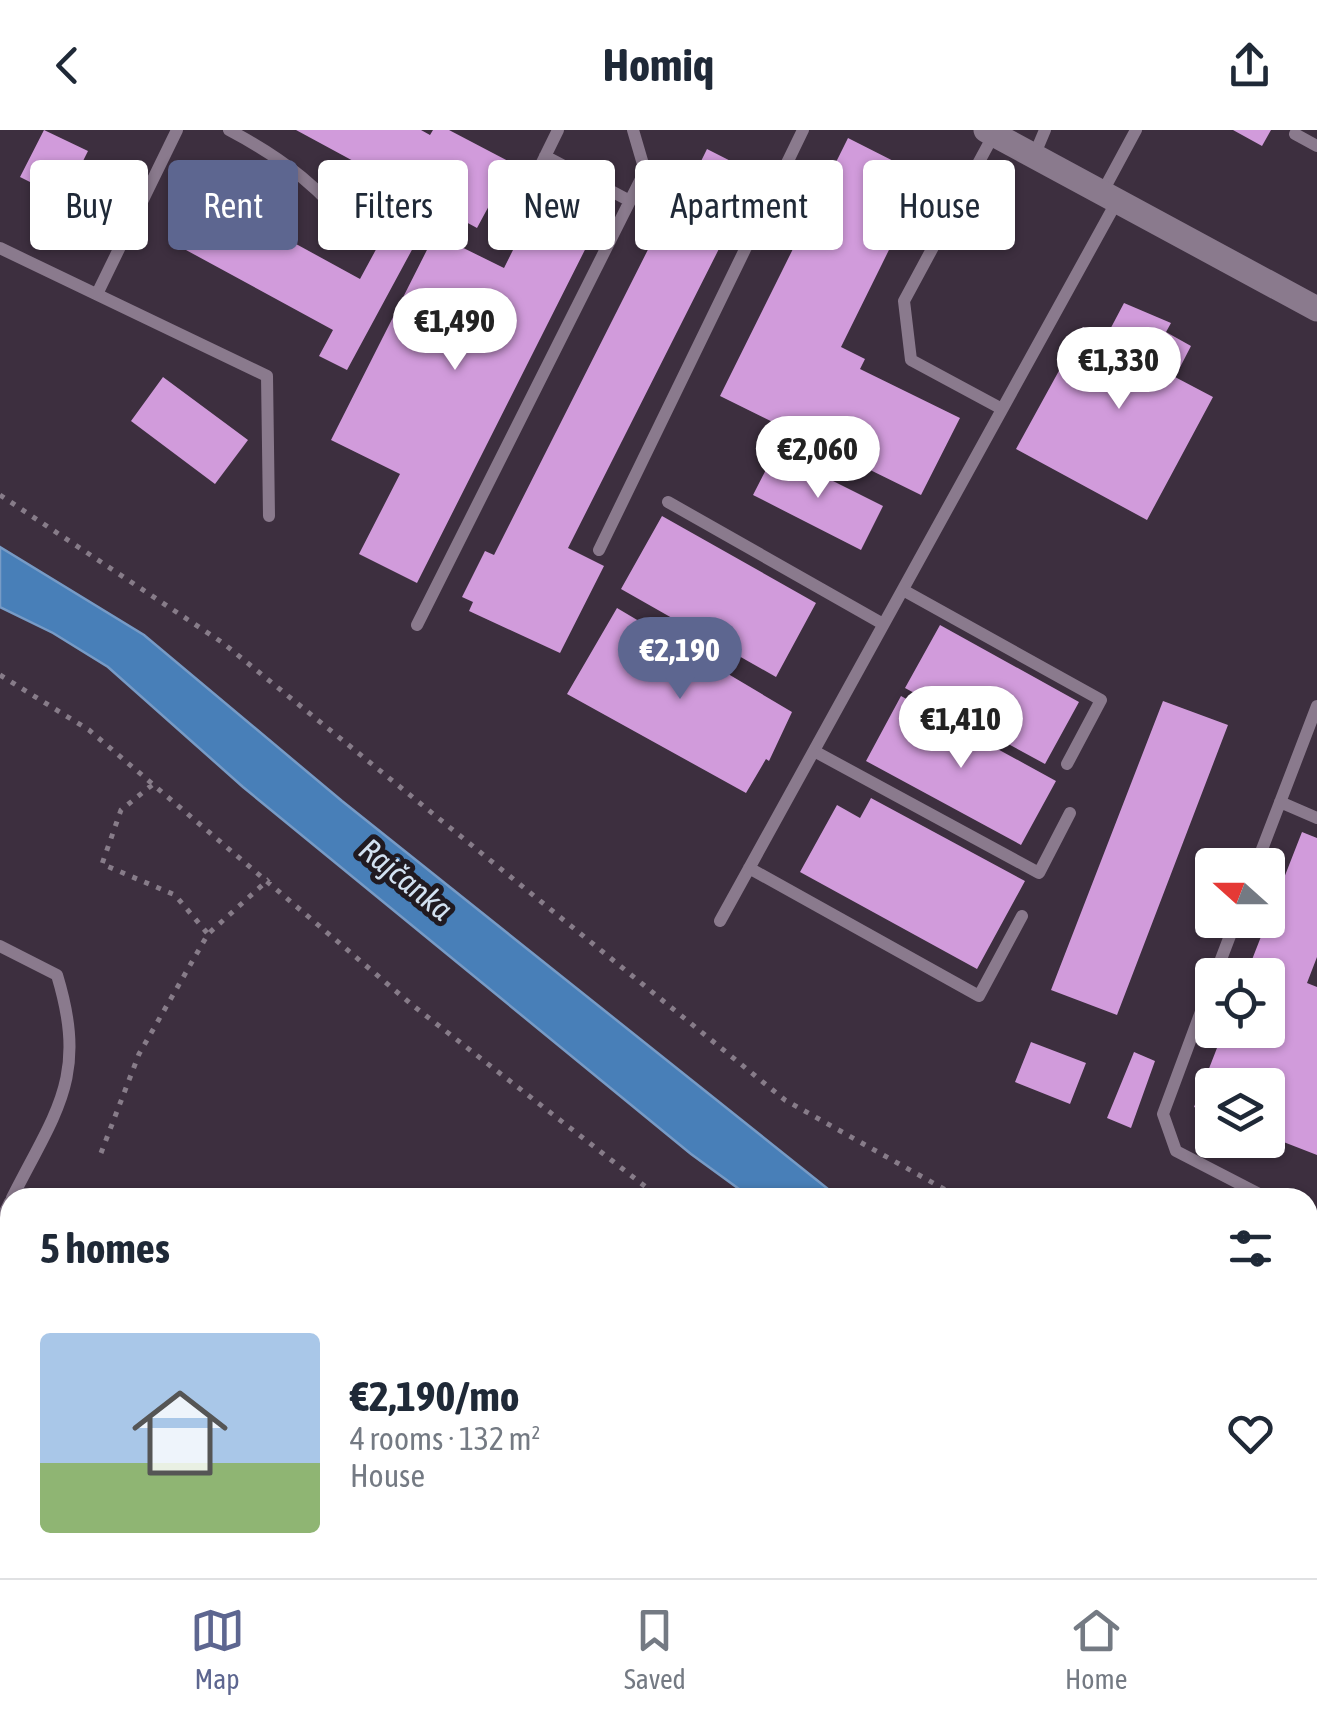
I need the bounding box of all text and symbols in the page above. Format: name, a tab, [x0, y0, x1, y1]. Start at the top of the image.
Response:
icon: back	[40, 38, 95, 93]
icon: share	[1222, 38, 1277, 93]
text: Homiq	[603, 39, 714, 91]
chip: Buy	[30, 160, 148, 250]
chip: Rent	[168, 160, 298, 250]
chip: Filters	[318, 160, 468, 250]
chip: New	[488, 160, 615, 250]
chip: Apartment	[635, 160, 843, 250]
chip: House	[863, 160, 1015, 250]
pin: €1,490	[374, 288, 536, 373]
text: €1,490	[415, 302, 495, 339]
pin: €1,330	[1038, 327, 1200, 412]
text: €1,330	[1079, 341, 1159, 378]
pin: €2,060	[737, 416, 899, 501]
text: €2,060	[778, 430, 858, 467]
pin: €2,190	[599, 617, 761, 702]
text: €2,190	[640, 631, 720, 668]
pin: €1,410	[880, 686, 1042, 771]
text: €1,410	[921, 700, 1001, 737]
water label: Rajčanka	[352, 830, 460, 928]
north arrow	[1195, 848, 1285, 938]
map controls	[1195, 848, 1285, 1158]
button: locate	[1195, 958, 1285, 1048]
button: layers	[1195, 1068, 1285, 1158]
icon: filters	[1223, 1221, 1278, 1276]
text: 5 homes	[40, 1224, 170, 1272]
text: €2,190/mo	[350, 1372, 520, 1420]
icon: home	[120, 1373, 240, 1493]
icon: heart	[1223, 1406, 1278, 1461]
text: 4 rooms · 132 m²	[350, 1420, 540, 1457]
text: House	[350, 1457, 425, 1494]
tab: Map	[190, 1603, 245, 1695]
tab: Saved	[624, 1603, 686, 1695]
tab: Home	[1065, 1603, 1127, 1695]

